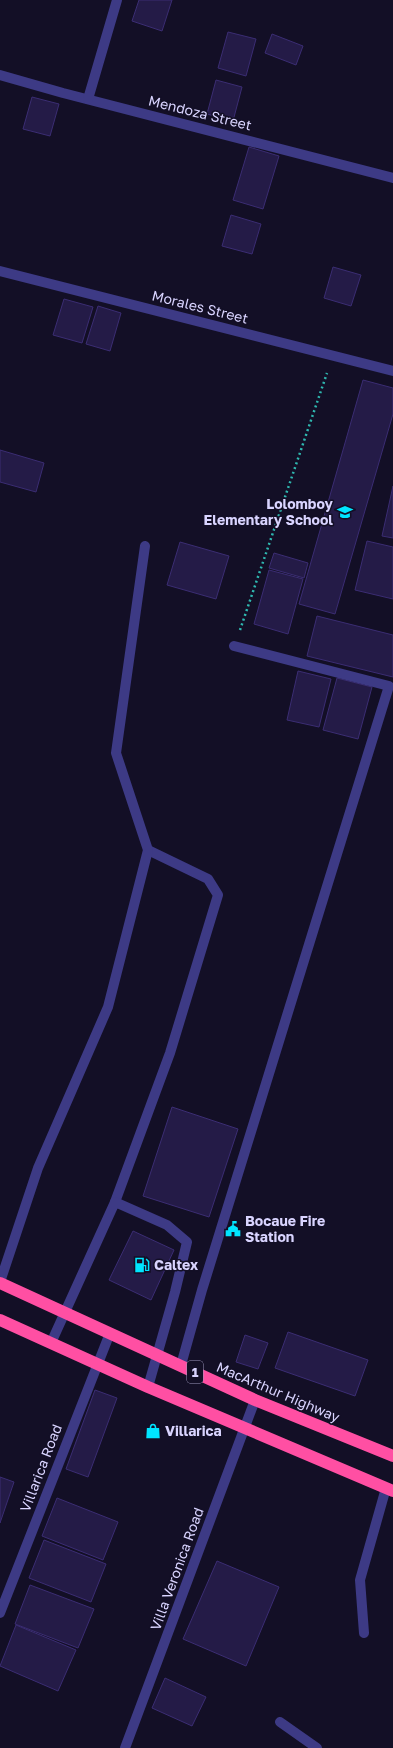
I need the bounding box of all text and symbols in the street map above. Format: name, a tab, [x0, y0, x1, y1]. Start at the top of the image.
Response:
street label: Mendoza Street	[147, 91, 253, 134]
street label: Morales Street	[150, 286, 250, 327]
place label: Lolomboy Elementary School	[204, 495, 334, 528]
school or university icon: Lolomboy Elementary School	[336, 503, 354, 521]
place label: Bocaue Fire Station	[245, 1212, 325, 1245]
public building icon: Bocaue Fire Station	[224, 1220, 242, 1238]
fuel station icon: Caltex	[133, 1256, 151, 1274]
place label: Caltex	[154, 1256, 198, 1273]
street label: MacArthur Highway	[214, 1358, 343, 1425]
road number: 1	[187, 1361, 203, 1383]
street label: Villarica Road	[16, 1422, 65, 1514]
shop icon: Villarica	[144, 1422, 162, 1440]
place label: Villarica	[165, 1422, 222, 1439]
street label: Villa Veronica Road	[146, 1505, 207, 1633]

